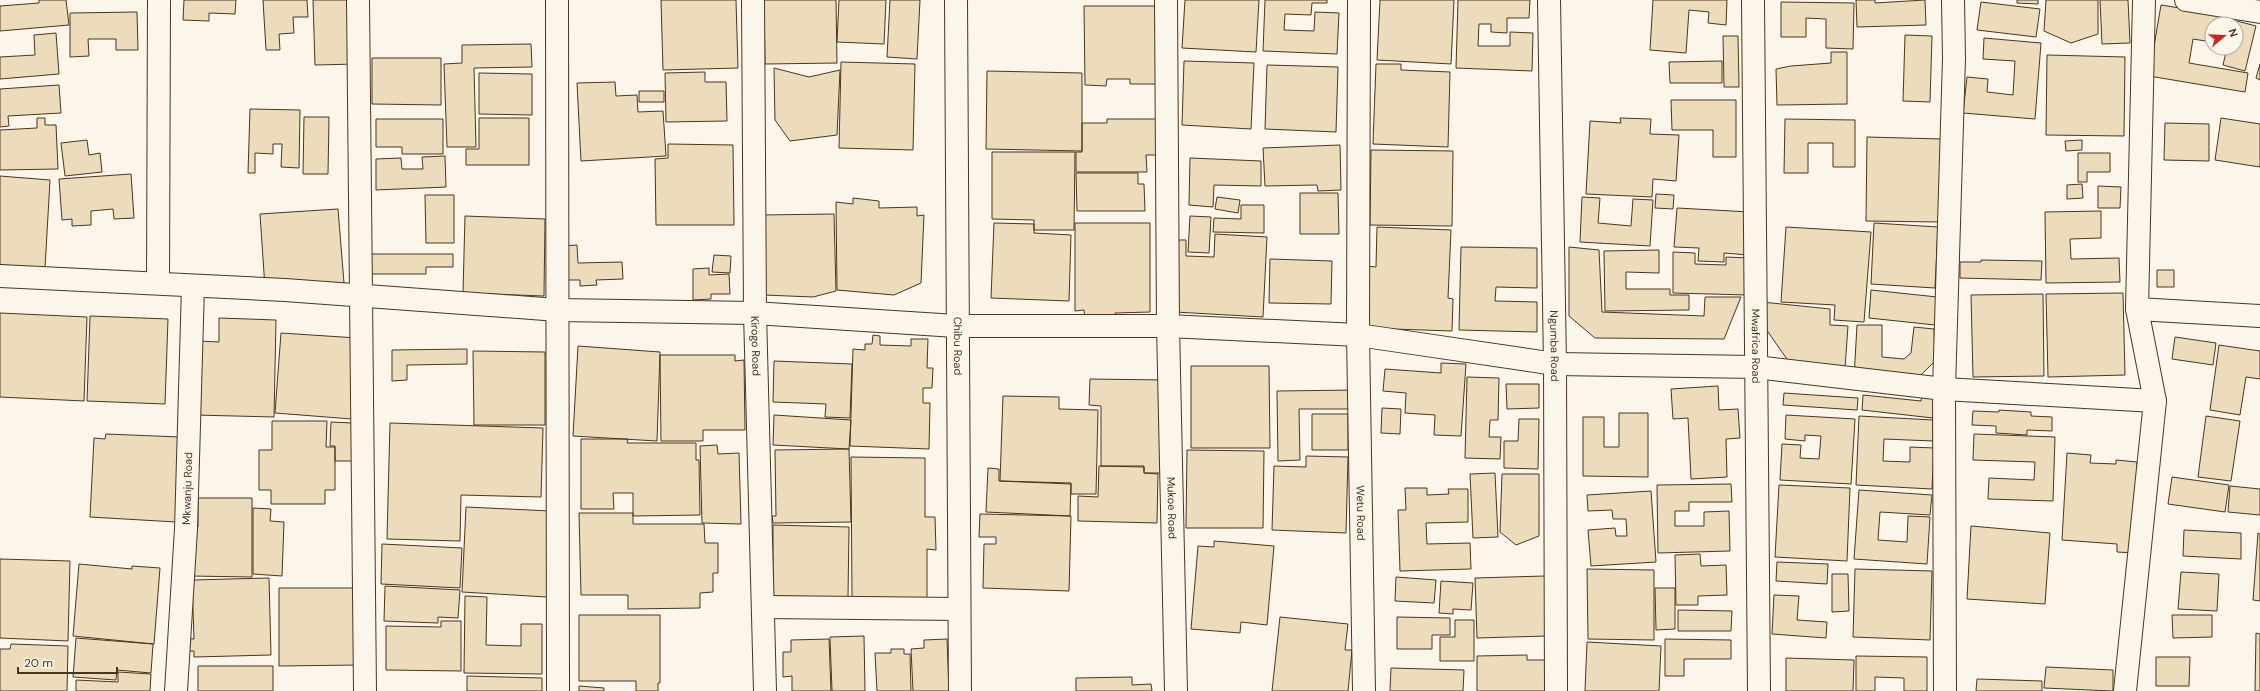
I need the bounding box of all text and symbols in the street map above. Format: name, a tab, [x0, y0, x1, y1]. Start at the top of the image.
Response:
north arrow	[2204, 16, 2244, 56]
text: N	[2226, 27, 2241, 39]
street label: Mwafrica Road	[1749, 309, 1763, 384]
street label: Ngumba Road	[1547, 310, 1562, 382]
street label: Kirogo Road	[748, 316, 764, 376]
street label: Chibu Road	[951, 317, 965, 375]
street label: Mkwanju Road	[179, 452, 195, 525]
street label: Mukoe Road	[1164, 477, 1180, 539]
street label: Wetu Road	[1354, 485, 1368, 541]
scale bar	[18, 649, 117, 675]
text: 20 m	[24, 655, 53, 671]

